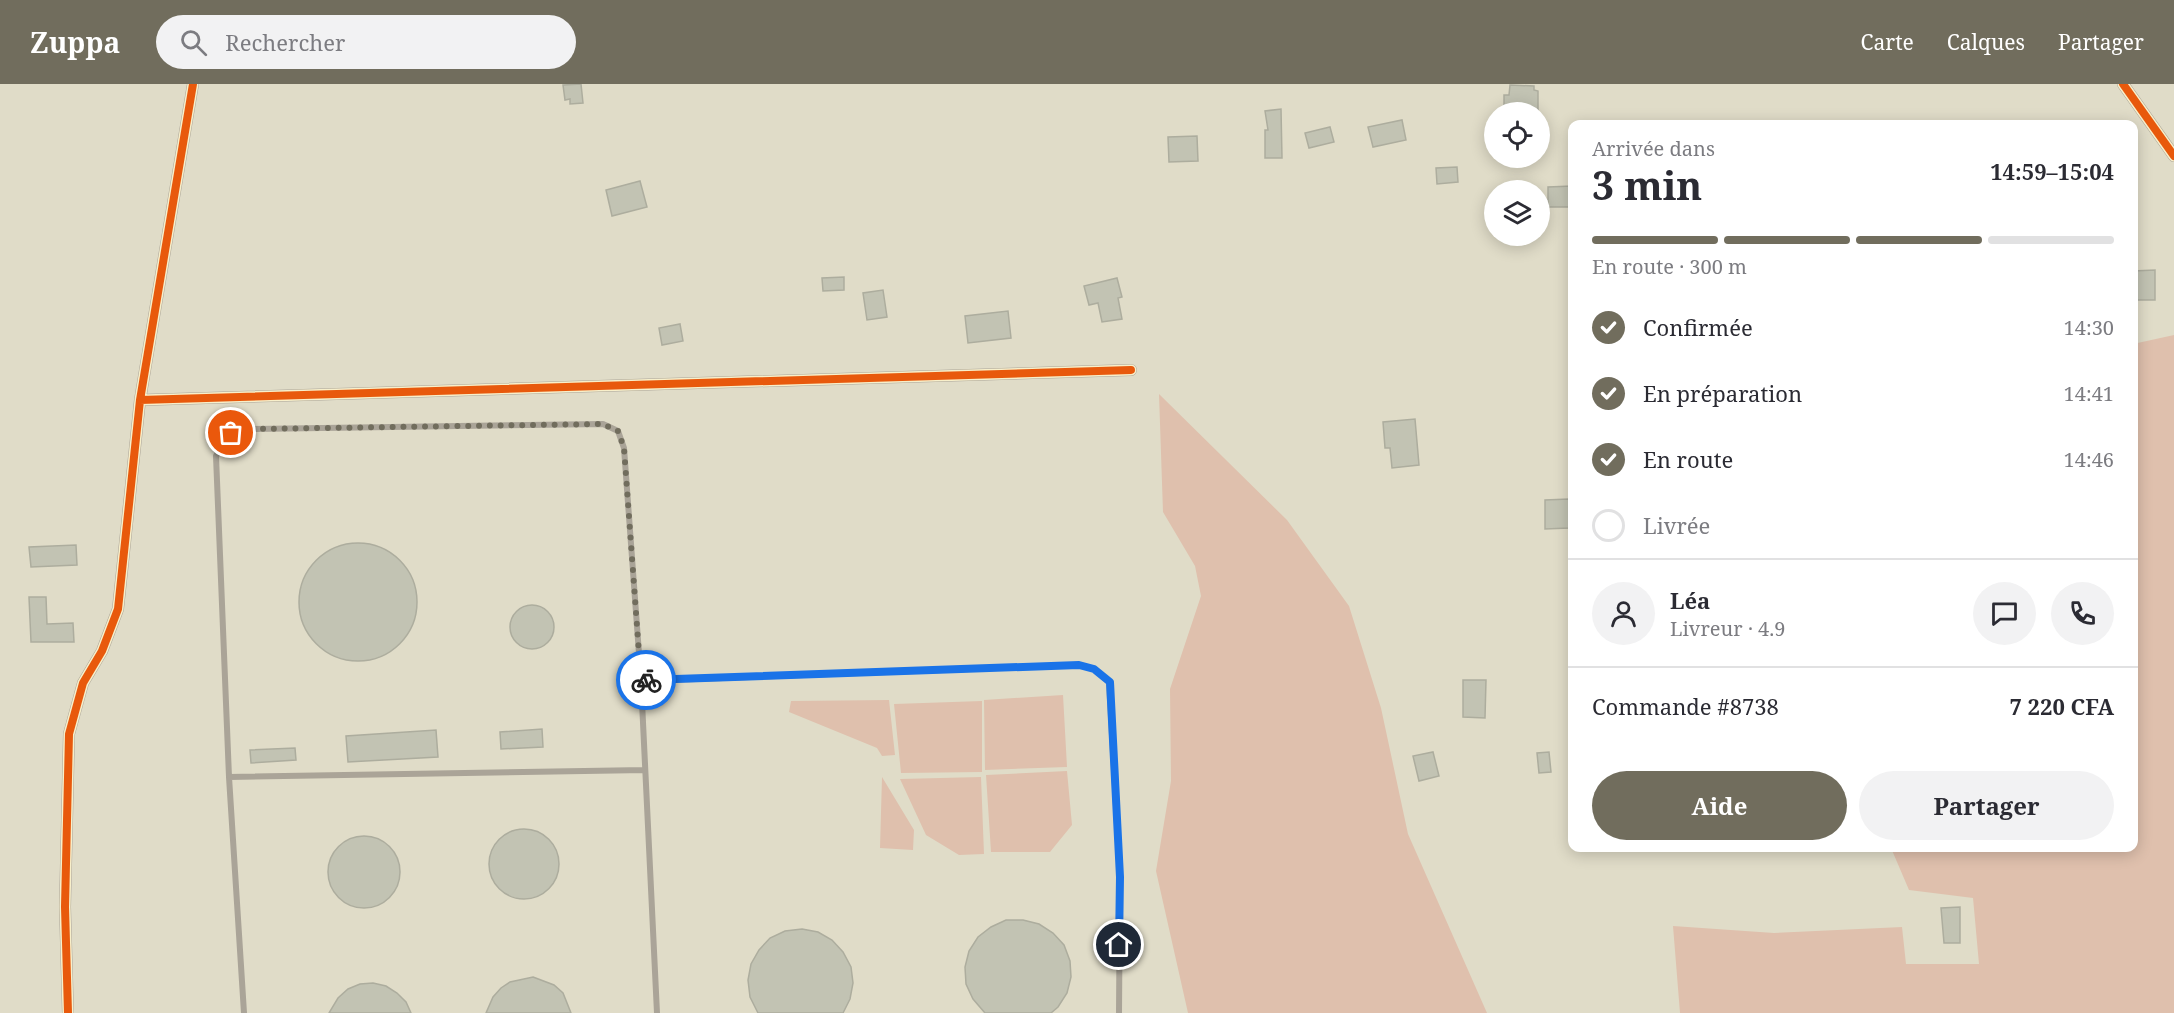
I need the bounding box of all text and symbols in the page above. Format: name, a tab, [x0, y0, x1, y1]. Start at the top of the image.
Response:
search box	[156, 15, 576, 69]
text: Zuppa	[30, 23, 120, 61]
icon: search	[177, 26, 210, 59]
text: Rechercher	[225, 27, 345, 57]
text: Carte	[1861, 28, 1914, 56]
text: Calques	[1947, 28, 2025, 56]
text: Partager	[2058, 28, 2144, 56]
map controls	[1484, 102, 1550, 246]
button: locate	[1484, 102, 1550, 168]
text: Arrivée dans	[1592, 135, 1715, 162]
text: 14:59–15:04	[1990, 156, 2114, 186]
text: 3 min	[1592, 158, 1702, 211]
button: layers	[1484, 180, 1550, 246]
text: En route · 300 m	[1592, 253, 1747, 280]
icon: check	[1592, 311, 1625, 344]
text: Confirmée	[1643, 312, 1753, 342]
text: 14:30	[2064, 314, 2114, 341]
icon: check	[1592, 377, 1625, 410]
text: En préparation	[1643, 378, 1802, 408]
text: 14:41	[2064, 380, 2114, 407]
pin	[205, 407, 256, 458]
icon: bag	[214, 416, 247, 449]
icon: check	[1592, 443, 1625, 476]
text: En route	[1643, 444, 1733, 474]
text: 14:46	[2064, 446, 2114, 473]
text: Livrée	[1643, 510, 1710, 540]
button: person	[1592, 582, 1655, 645]
button: chat	[1973, 582, 2036, 645]
button: phone	[2051, 582, 2114, 645]
text: Léa	[1670, 585, 1710, 615]
text: Livreur · 4.9	[1670, 615, 1785, 642]
courier	[616, 650, 676, 710]
icon: bike	[630, 664, 663, 697]
text: Commande #8738	[1592, 691, 1779, 721]
text: 7 220 CFA	[2009, 691, 2114, 721]
button: Aide	[1592, 771, 1847, 840]
button: Partager	[1859, 771, 2114, 840]
pin	[1093, 919, 1144, 970]
icon: home	[1102, 928, 1135, 961]

